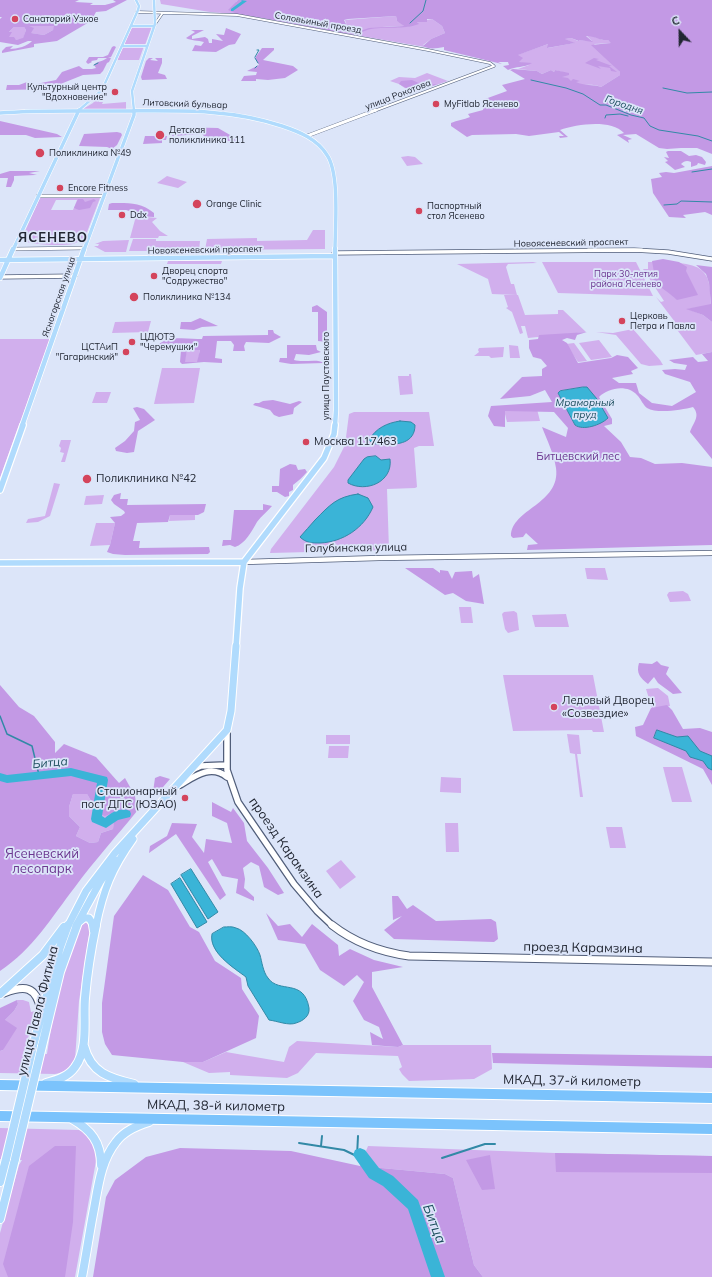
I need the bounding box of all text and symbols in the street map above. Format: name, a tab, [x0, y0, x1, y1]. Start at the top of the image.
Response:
street label: Соловьиный проезд	[274, 10, 362, 36]
north arrow	[660, 12, 700, 52]
text: С	[669, 13, 682, 29]
marker: Санаторий Узкое	[10, 14, 20, 24]
place label: Санаторий Узкое	[23, 14, 99, 24]
street label: улица Рокотова	[364, 78, 432, 112]
place label: Культурный центр "Вдохновение"	[27, 82, 107, 103]
marker: Культурный центр "Вдохновение"	[110, 87, 120, 97]
water label: Городня	[603, 93, 645, 117]
street label: Литовский бульвар	[142, 97, 228, 111]
marker: MyFitlab Ясенево	[431, 99, 441, 109]
place label: MyFitlab Ясенево	[444, 99, 518, 109]
place label: Детская поликлиника 111	[169, 125, 245, 146]
marker: Детская поликлиника 111	[154, 129, 166, 141]
marker: Поликлиника №49	[34, 147, 46, 159]
place label: Поликлиника №49	[49, 148, 131, 158]
marker: Encore Fitness	[55, 183, 65, 193]
place label: Encore Fitness	[68, 183, 128, 193]
marker: Orange Clinic	[191, 198, 203, 210]
place label: Orange Clinic	[206, 199, 262, 209]
place label: Паспортный стол Ясенево	[427, 201, 485, 222]
marker: Паспортный стол Ясенево	[414, 206, 424, 216]
marker: Ddx	[117, 210, 127, 220]
place label: Ddx	[130, 210, 147, 220]
district label: ЯСЕНЕВО	[18, 230, 88, 246]
street label: Новоясеневский проспект	[514, 237, 628, 249]
street label: Новоясеневский проспект	[148, 244, 262, 256]
street label: Ясногорская улица	[40, 255, 78, 339]
place label: Дворец спорта "Содружество"	[162, 266, 228, 287]
park label: Парк 30-летия района Ясенево	[590, 269, 662, 290]
marker: Дворец спорта "Содружество"	[149, 271, 159, 281]
marker: Поликлиника №134	[128, 291, 140, 303]
place label: Поликлиника №134	[143, 292, 231, 302]
place label: Церковь Петра и Павла	[630, 311, 695, 332]
marker: Церковь Петра и Павла	[617, 316, 627, 326]
place label: ЦДЮТЭ "Черемушки"	[140, 332, 197, 353]
street label: улица Паустовского	[321, 332, 331, 420]
marker: ЦДЮТЭ "Черемушки"	[127, 337, 137, 347]
place label: ЦСТАиП "Гагаринский"	[56, 342, 118, 363]
marker: ЦСТАиП "Гагаринский"	[121, 347, 131, 357]
water label: Мраморный пруд	[556, 397, 614, 420]
place label: Москва 117463	[314, 435, 397, 449]
marker: Москва 117463	[301, 437, 311, 447]
park label: Битцевский лес	[536, 450, 620, 464]
place label: Поликлиника №42	[96, 472, 196, 486]
marker: Поликлиника №42	[81, 473, 93, 485]
street label: Голубинская улица	[305, 541, 407, 555]
place label: Ледовый Дворец «Созвездие»	[562, 694, 654, 720]
marker: Ледовый Дворец «Созвездие»	[549, 702, 559, 712]
water label: Битца	[32, 754, 68, 772]
place label: Стационарный пост ДПС (ЮЗАО)	[81, 785, 177, 811]
marker: Стационарный пост ДПС (ЮЗАО)	[180, 793, 190, 803]
street label: проезд Карамзина	[245, 795, 327, 901]
park label: Ясеневский лесопарк	[5, 846, 79, 877]
street label: проезд Карамзина	[523, 939, 643, 957]
street label: улица Павла Фитина	[14, 944, 62, 1078]
street label: МКАД, 37-й километр	[503, 1072, 641, 1090]
street label: МКАД, 38-й километр	[147, 1097, 285, 1115]
water label: Битца	[419, 1202, 449, 1246]

